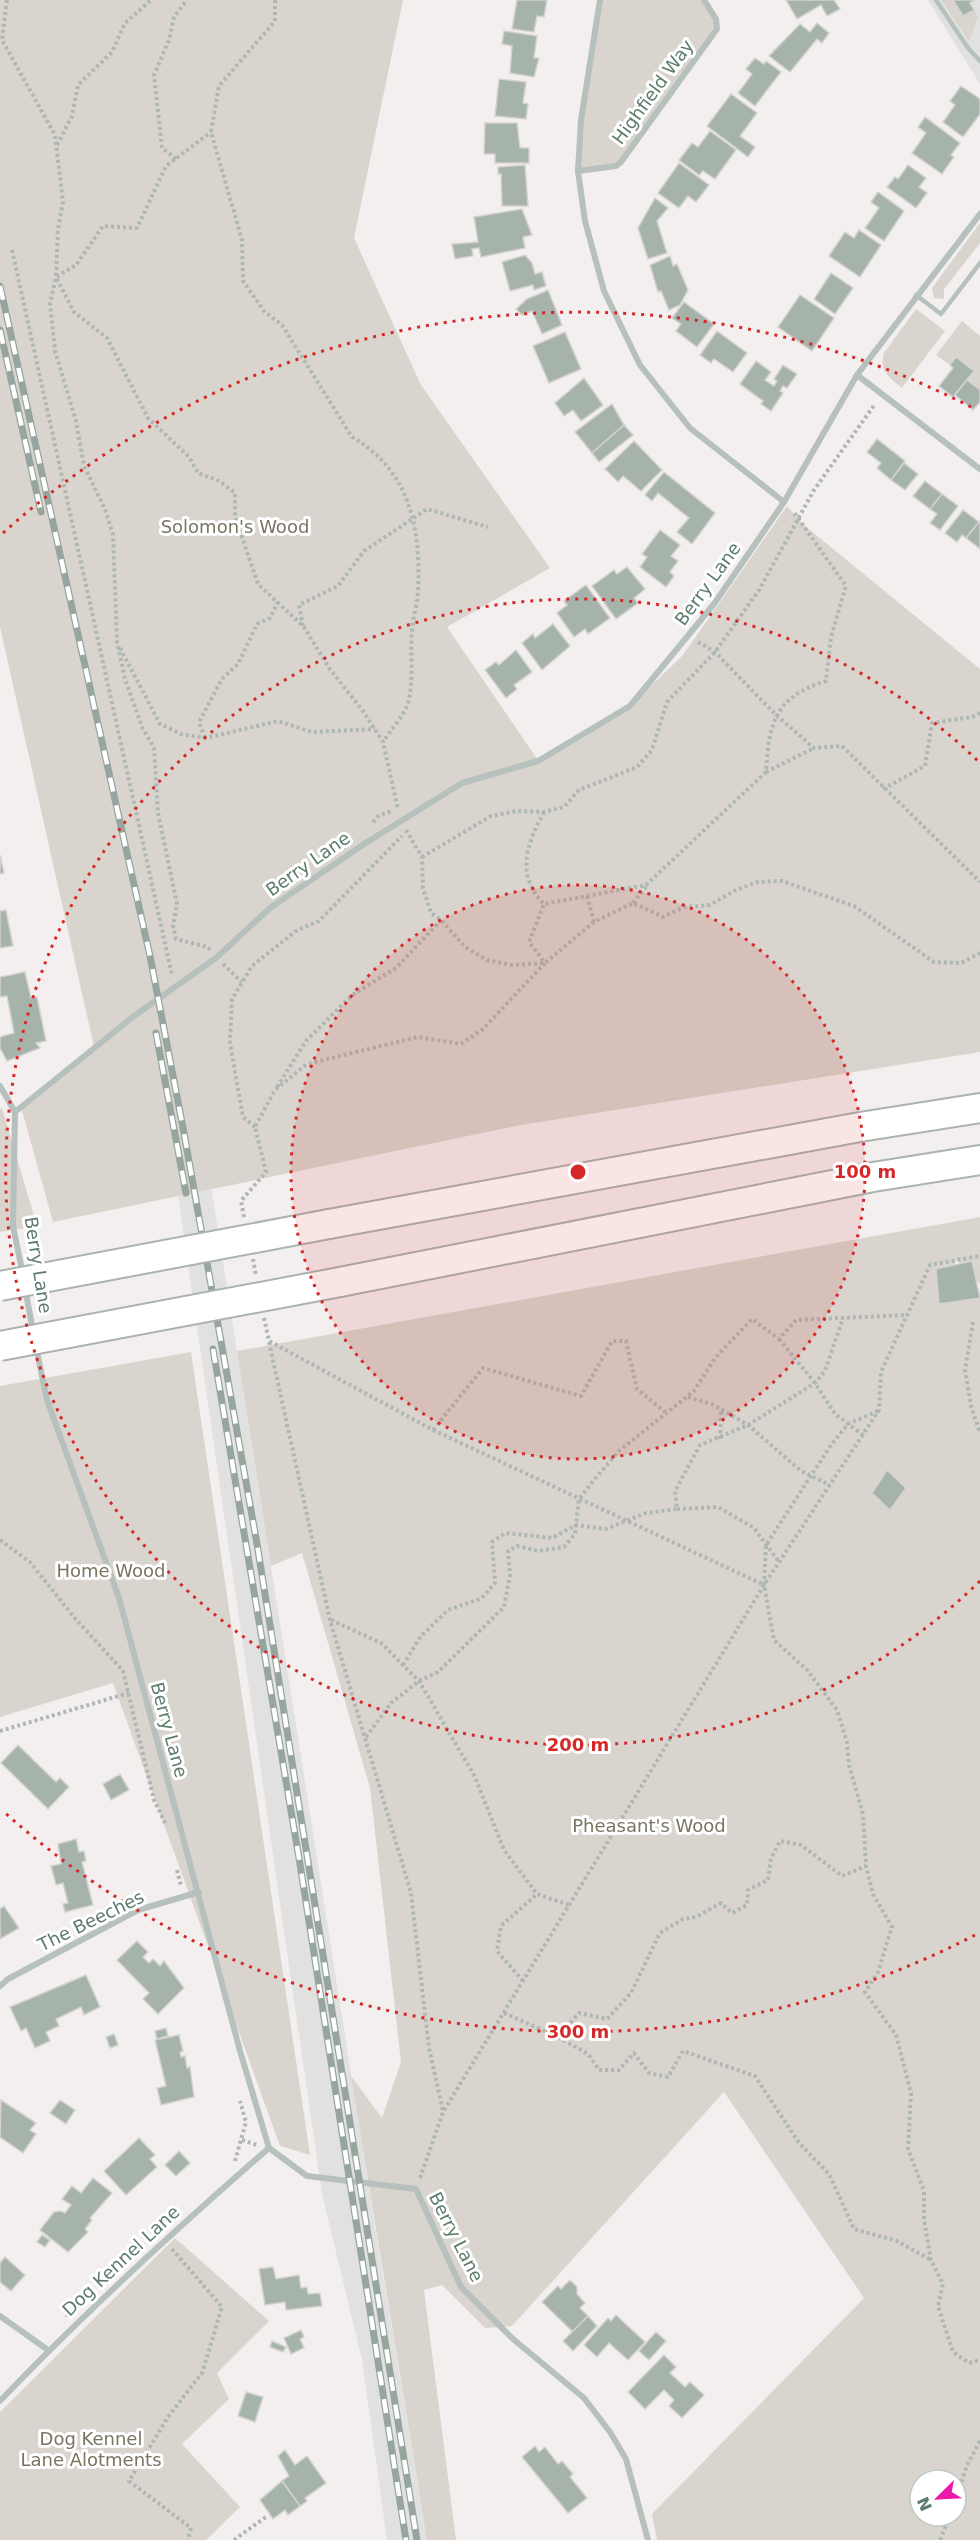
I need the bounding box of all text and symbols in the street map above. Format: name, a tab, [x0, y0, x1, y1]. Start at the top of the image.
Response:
street label: Highfield Way	[608, 35, 698, 148]
park label: Solomon's Wood	[161, 516, 309, 537]
street label: Berry Lane	[670, 538, 745, 629]
street label: Berry Lane	[262, 827, 354, 900]
text: 100 m	[834, 1161, 896, 1182]
centre of rings	[568, 1162, 588, 1182]
street label: Berry Lane	[20, 1215, 57, 1315]
park label: Home Wood	[56, 1560, 166, 1581]
street label: Berry Lane	[147, 1680, 192, 1780]
text: 200 m	[547, 1734, 609, 1755]
park label: Pheasant's Wood	[572, 1815, 726, 1836]
street label: The Beeches	[33, 1886, 147, 1956]
text: 300 m	[547, 2021, 609, 2042]
street label: Berry Lane	[425, 2188, 488, 2285]
street label: Dog Kennel Lane	[58, 2201, 183, 2320]
park label: Dog Kennel Lane Alotments	[20, 2428, 162, 2470]
north arrow	[908, 2468, 968, 2528]
text: N	[913, 2494, 936, 2514]

